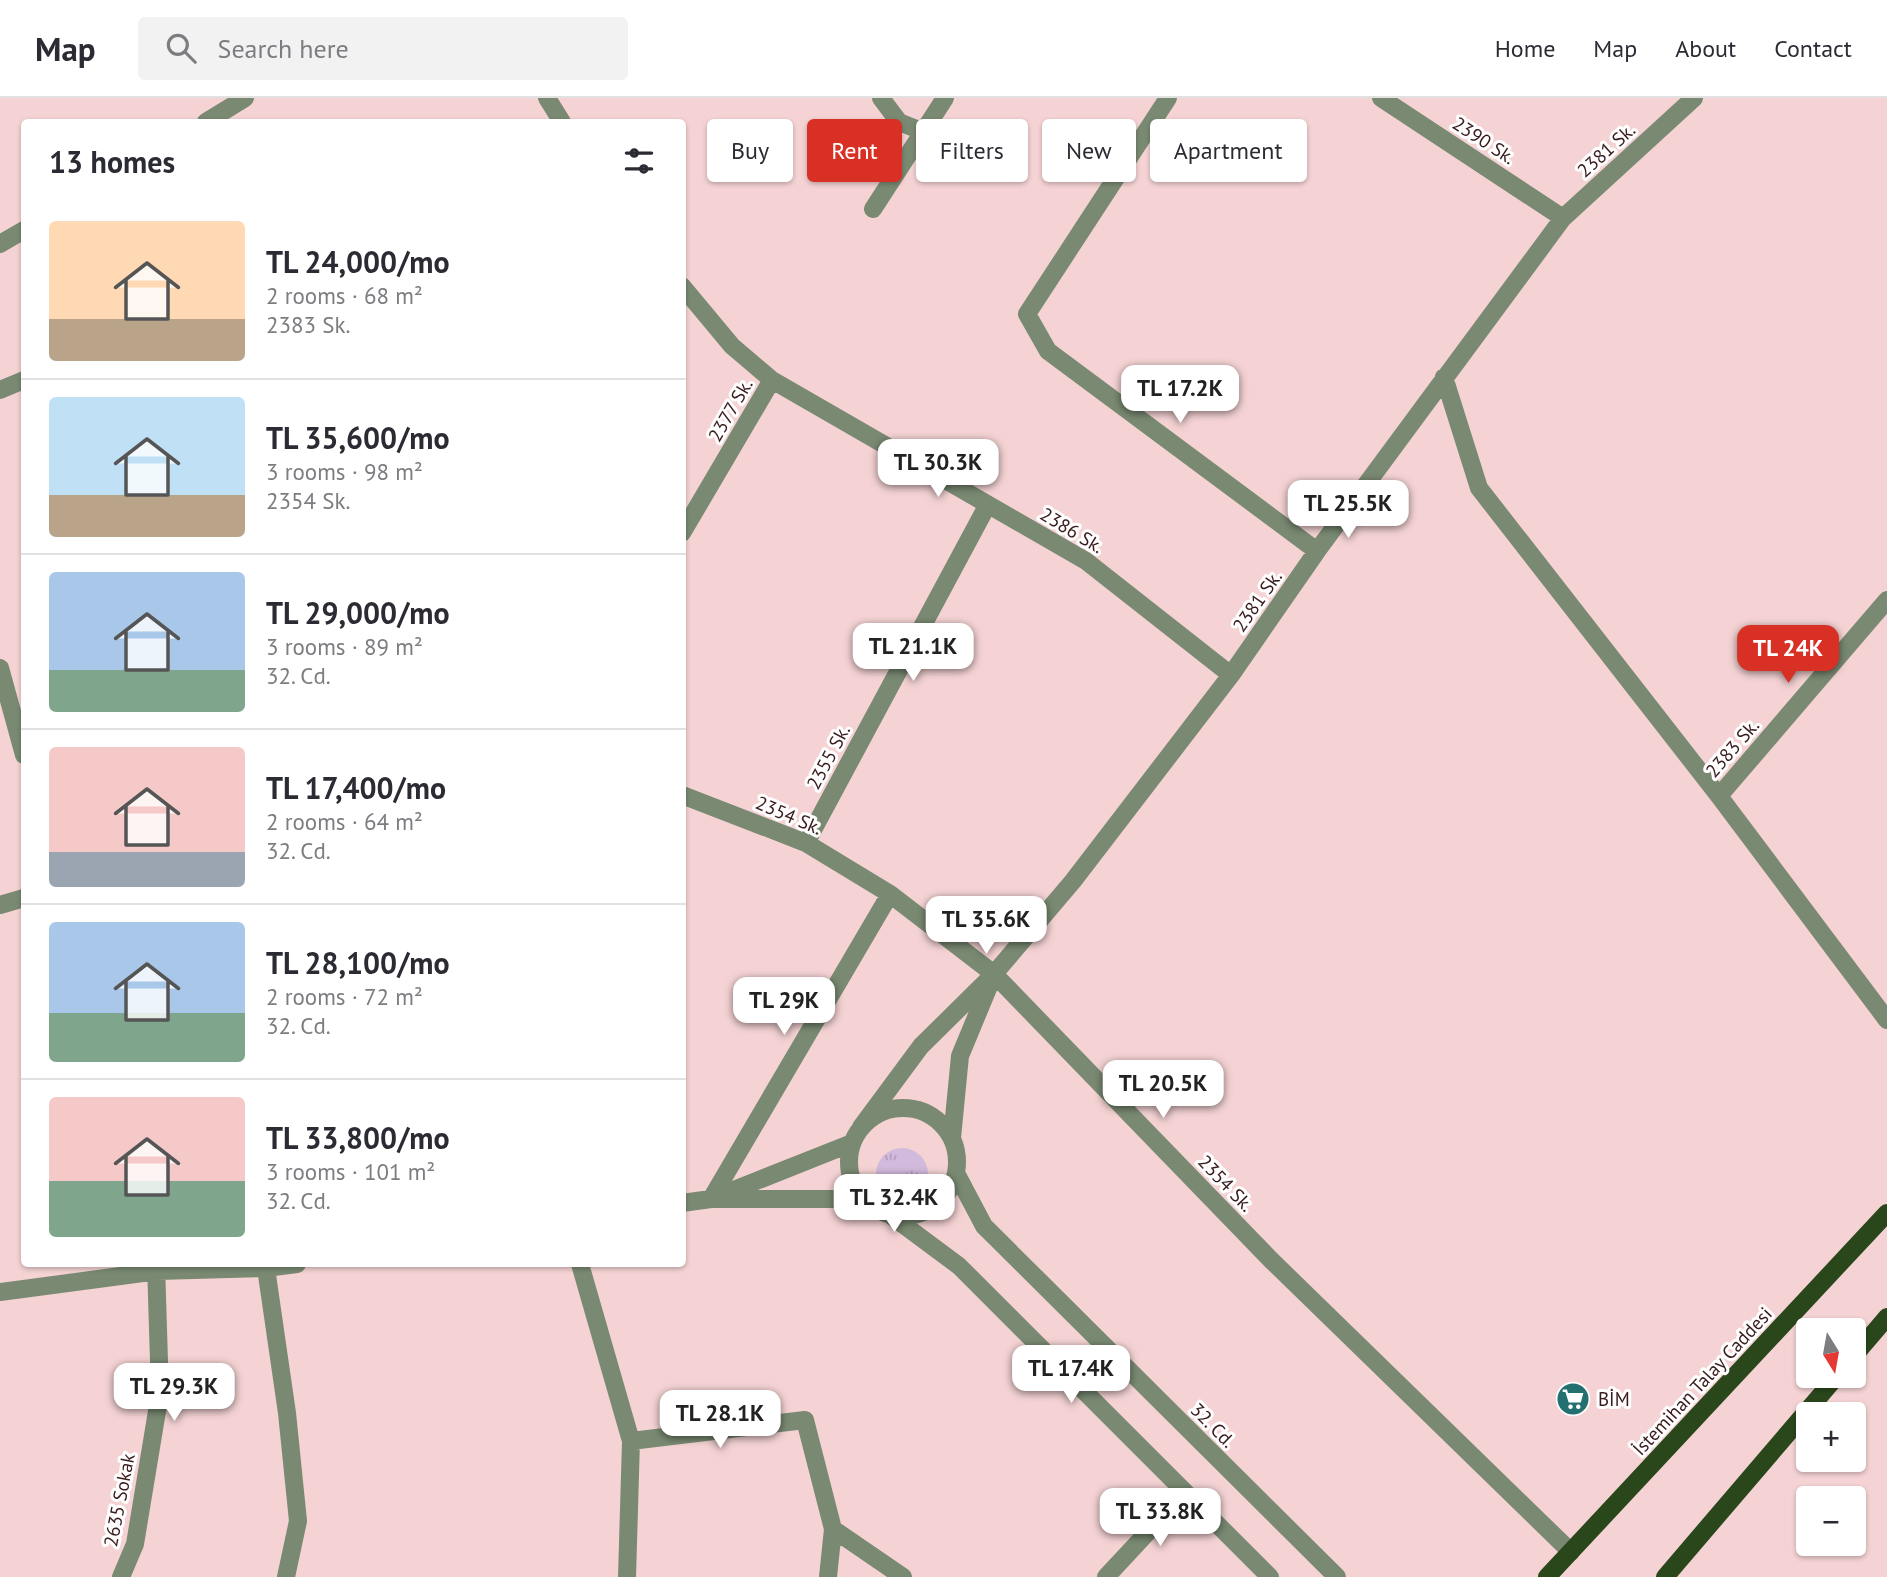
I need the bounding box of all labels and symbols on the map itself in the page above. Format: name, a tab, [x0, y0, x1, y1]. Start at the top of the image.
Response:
street label: 2390 Sk.	[1448, 111, 1520, 169]
street label: 2381 Sk.	[1572, 118, 1640, 182]
pin: TL 17.2K	[1108, 366, 1252, 425]
street label: 2377 Sk.	[702, 374, 758, 446]
pin: TL 30.3K	[866, 440, 1010, 499]
pin: TL 25.5K	[1276, 480, 1420, 540]
street label: 2386 Sk.	[1036, 502, 1108, 558]
street label: 2381 Sk.	[1227, 566, 1287, 636]
pin: TL 21.1K	[841, 624, 985, 683]
pin: TL 24K	[1731, 626, 1845, 685]
street label: 2383 Sk.	[1700, 714, 1764, 782]
street label: 2355 Sk.	[801, 721, 855, 793]
street label: 2354 Sk.	[752, 790, 826, 840]
pin: TL 35.6K	[914, 896, 1058, 956]
pin: TL 29K	[727, 978, 841, 1037]
pin: TL 20.5K	[1091, 1060, 1235, 1120]
street label: 2354 Sk.	[1193, 1150, 1259, 1216]
pin: TL 32.4K	[822, 1174, 966, 1234]
street label: İstemihan Talay Caddesi	[1627, 1302, 1777, 1460]
north arrow	[1796, 1318, 1866, 1388]
pin: TL 17.4K	[999, 1346, 1143, 1405]
pin: TL 29.3K	[102, 1364, 246, 1423]
supermarket icon: BİM	[1554, 1380, 1592, 1418]
place label: BİM	[1598, 1387, 1630, 1411]
pin: TL 28.1K	[648, 1390, 792, 1450]
street label: 32. Cd.	[1186, 1398, 1240, 1452]
street label: 2635 Sokak	[98, 1451, 140, 1549]
pin: TL 33.8K	[1088, 1488, 1232, 1548]

